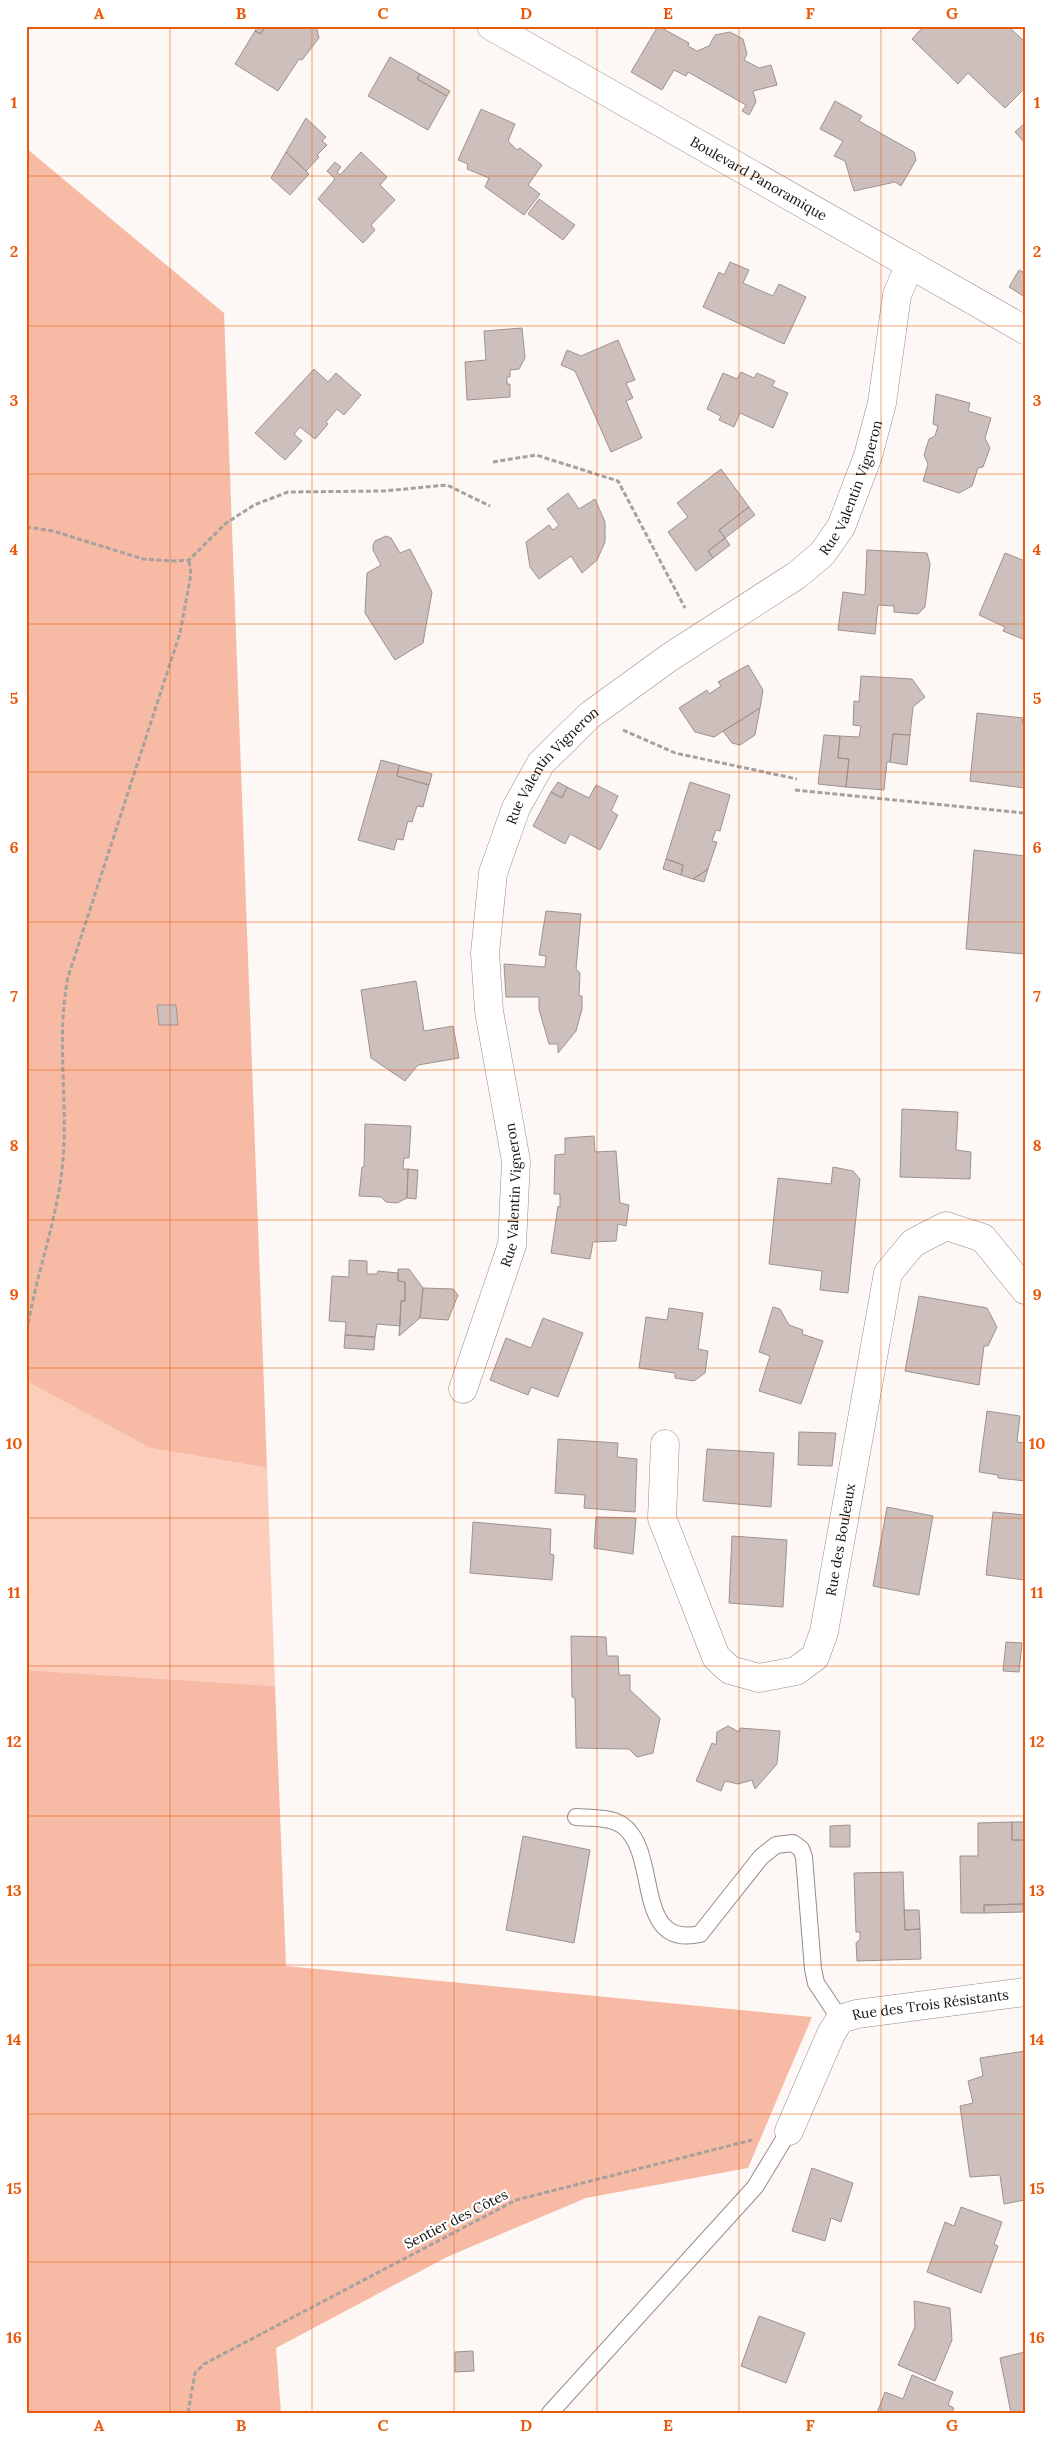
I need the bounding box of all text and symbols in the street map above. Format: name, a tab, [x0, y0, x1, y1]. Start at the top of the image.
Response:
text: A	[94, 3, 105, 23]
text: B	[236, 3, 247, 23]
text: C	[377, 3, 389, 23]
text: D	[520, 3, 532, 23]
text: E	[663, 3, 673, 23]
text: F	[805, 3, 815, 23]
text: G	[946, 3, 958, 23]
text: 1	[11, 92, 17, 112]
text: 1	[1034, 92, 1040, 112]
street label: Boulevard Panoramique	[687, 132, 831, 225]
text: 2	[10, 241, 18, 261]
text: 2	[1033, 241, 1041, 261]
text: 3	[10, 390, 19, 410]
text: 3	[1033, 390, 1042, 410]
street label: Rue Valentin Vigneron	[815, 418, 886, 559]
text: 4	[10, 539, 19, 559]
text: 4	[1033, 539, 1042, 559]
text: 5	[10, 688, 19, 708]
text: 5	[1033, 688, 1042, 708]
street label: Rue Valentin Vigneron	[502, 702, 603, 827]
text: 6	[9, 837, 19, 857]
text: 6	[1032, 837, 1042, 857]
text: 7	[10, 986, 18, 1006]
text: 7	[1033, 986, 1041, 1006]
street label: Rue Valentin Vigneron	[496, 1121, 525, 1269]
text: 8	[9, 1135, 19, 1155]
text: 8	[1032, 1135, 1042, 1155]
text: 9	[9, 1284, 19, 1304]
text: 9	[1032, 1284, 1042, 1304]
text: 10	[6, 1433, 22, 1453]
text: 10	[1029, 1433, 1045, 1453]
street label: Rue des Bouleaux	[822, 1481, 859, 1597]
text: 11	[8, 1582, 21, 1602]
text: 11	[1031, 1582, 1044, 1602]
text: 12	[6, 1731, 22, 1751]
text: 12	[1029, 1731, 1045, 1751]
text: 13	[6, 1880, 22, 1900]
text: 13	[1029, 1880, 1045, 1900]
street label: Rue des Trois Résistants	[850, 1985, 1010, 2024]
text: 14	[6, 2029, 22, 2049]
text: 14	[1029, 2029, 1045, 2049]
text: 15	[6, 2178, 22, 2198]
text: 15	[1029, 2178, 1045, 2198]
street label: Sentier des Côtes	[401, 2185, 511, 2253]
text: 16	[6, 2327, 22, 2347]
text: 16	[1029, 2327, 1045, 2347]
text: A	[94, 2415, 105, 2435]
text: B	[236, 2415, 247, 2435]
text: C	[377, 2415, 389, 2435]
text: D	[520, 2415, 532, 2435]
text: E	[663, 2415, 673, 2435]
text: F	[805, 2415, 815, 2435]
text: G	[946, 2415, 958, 2435]

